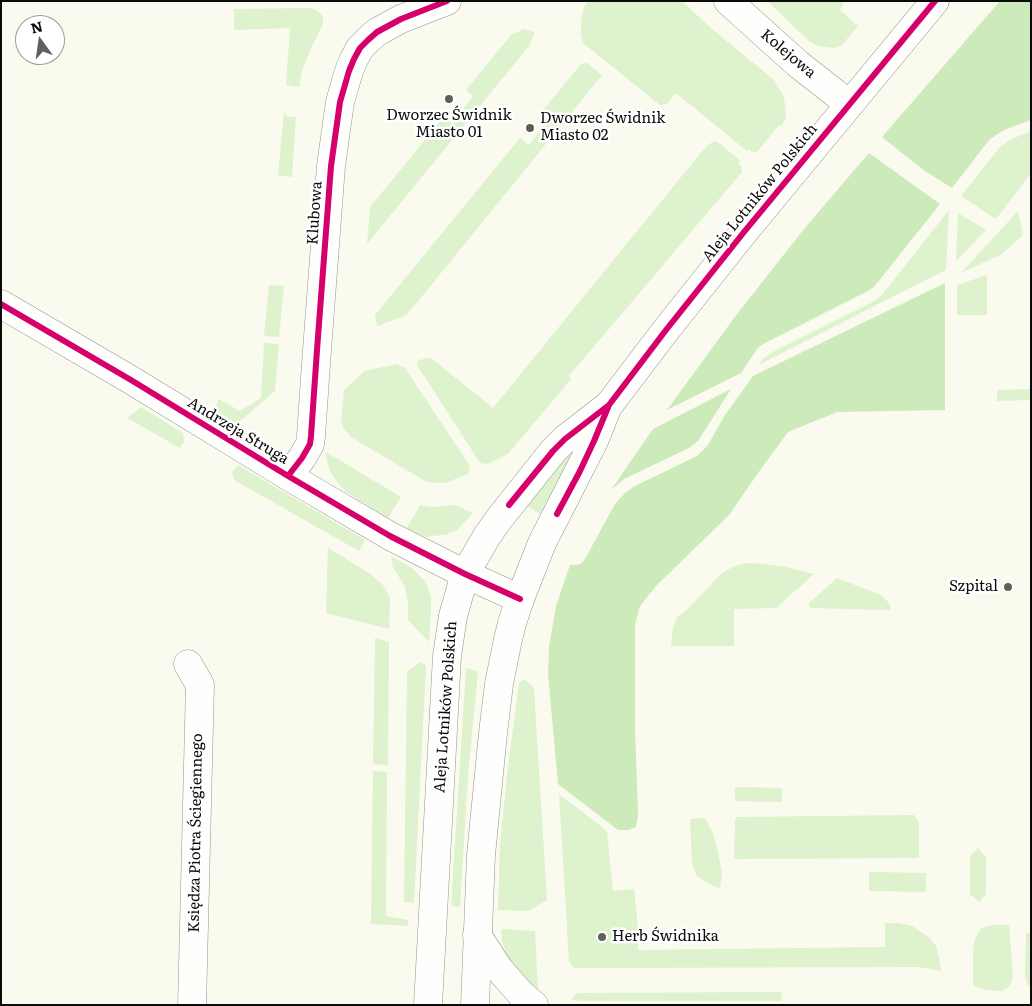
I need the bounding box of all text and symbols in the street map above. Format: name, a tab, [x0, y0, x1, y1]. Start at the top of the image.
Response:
north arrow	[15, 15, 65, 65]
text: N	[28, 15, 45, 38]
street label: Kolejowa	[757, 26, 819, 82]
marker: Dworzec Świdnik Miasto 01	[443, 93, 455, 105]
place label: Dworzec Świdnik Miasto 01	[386, 107, 512, 142]
place label: Dworzec Świdnik Miasto 02	[540, 110, 665, 145]
street label: Aleja Lotników Polskich	[699, 120, 821, 266]
marker: Dworzec Świdnik Miasto 02	[524, 122, 536, 134]
street label: Klubowa	[304, 181, 326, 245]
street label: Andrzeja Struga	[184, 394, 292, 468]
place label: Szpital	[949, 578, 998, 596]
marker: Szpital	[1002, 581, 1014, 593]
street label: Aleja Lotników Polskich	[431, 620, 461, 794]
street label: Księdza Piotra Ściegiennego	[185, 733, 207, 933]
place label: Herb Świdnika	[612, 928, 719, 946]
marker: Herb Świdnika	[596, 931, 608, 943]

